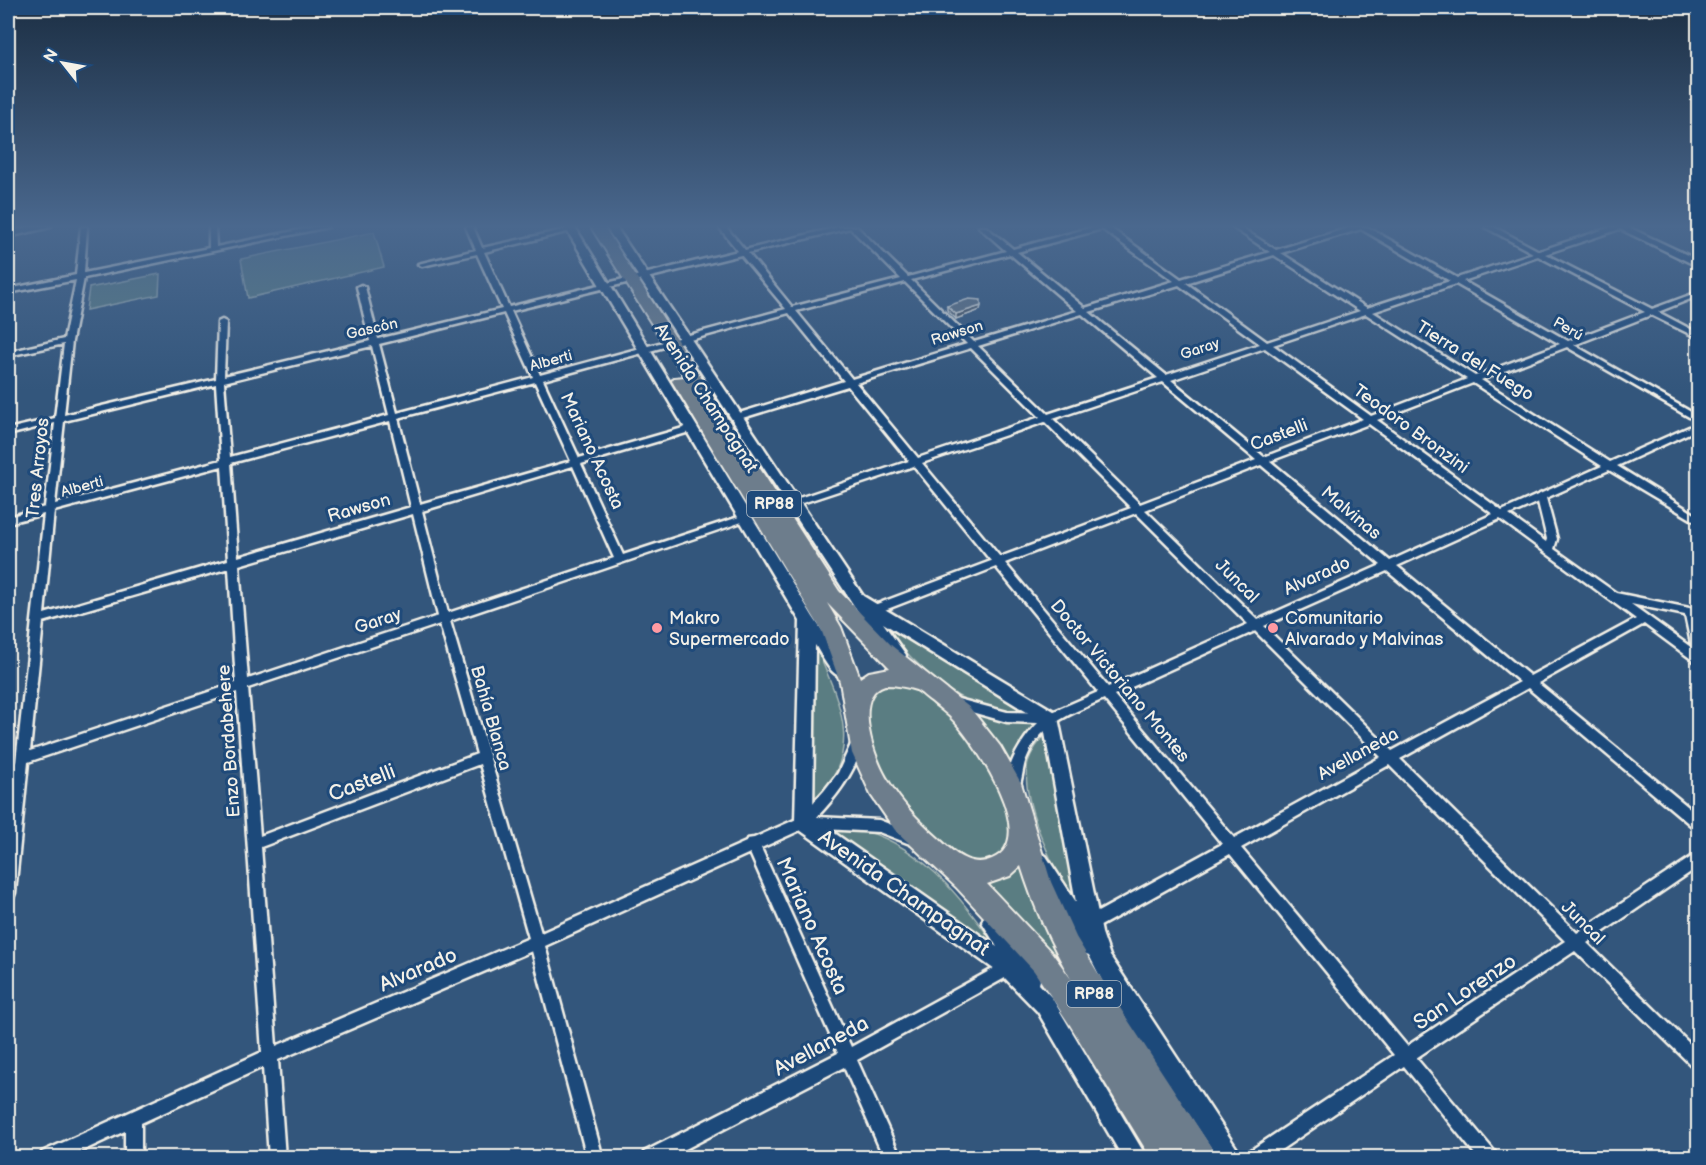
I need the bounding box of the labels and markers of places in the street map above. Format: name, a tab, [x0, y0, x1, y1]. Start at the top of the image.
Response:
place label: Makro Supermercado	[669, 608, 790, 650]
place label: Comunitario Alvarado y Malvinas	[1285, 608, 1443, 650]
marker: Makro Supermercado	[650, 621, 664, 635]
marker: Comunitario Alvarado y Malvinas	[1266, 621, 1280, 635]

